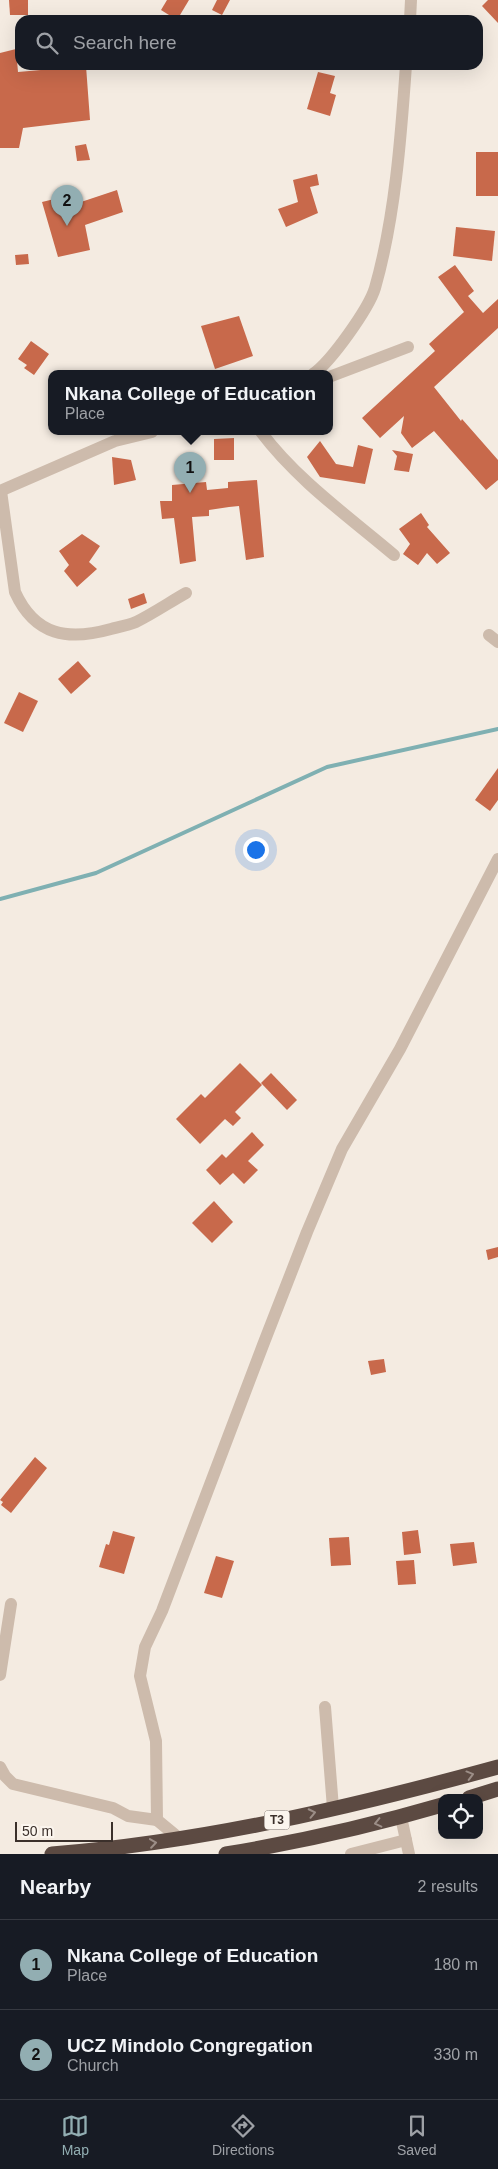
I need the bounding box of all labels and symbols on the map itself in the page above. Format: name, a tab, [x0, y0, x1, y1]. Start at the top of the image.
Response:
pin: 2	[51, 185, 83, 226]
pin: 1	[174, 452, 206, 493]
your location	[243, 837, 269, 863]
one-way arrow	[466, 1770, 475, 1781]
one-way arrow	[308, 1808, 317, 1818]
road number: T3	[264, 1810, 290, 1830]
one-way arrow	[373, 1817, 382, 1828]
scale bar	[15, 1819, 112, 1842]
one-way arrow	[149, 1838, 157, 1849]

